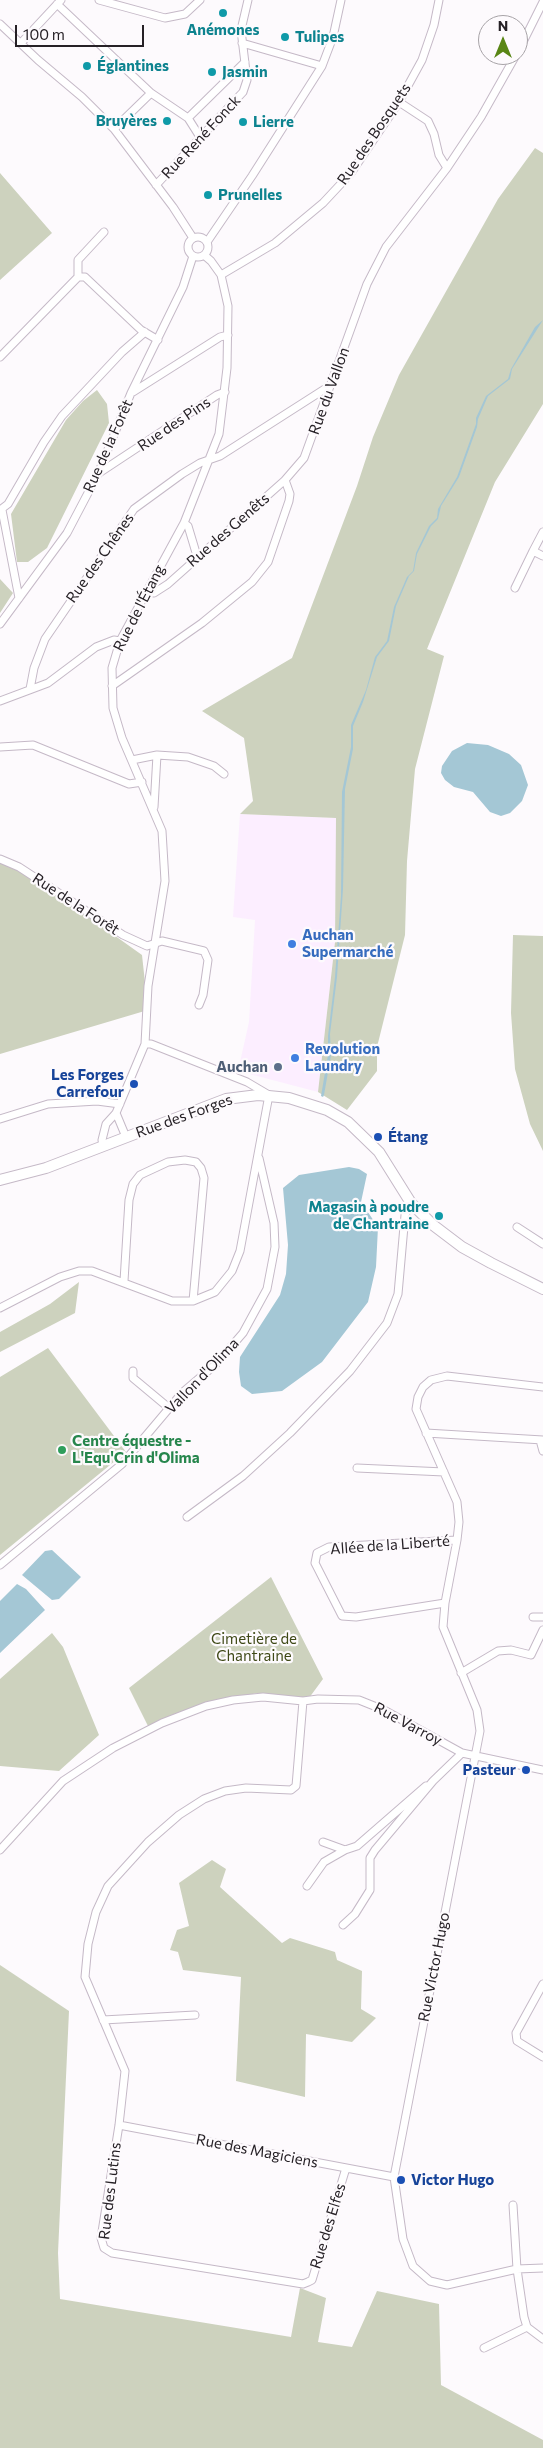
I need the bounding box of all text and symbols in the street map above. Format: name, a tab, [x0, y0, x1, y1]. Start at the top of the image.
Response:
marker: Anémones	[217, 7, 229, 19]
scale bar	[18, 15, 146, 47]
north arrow	[478, 15, 528, 65]
text: N	[498, 17, 508, 34]
place label: Anémones	[187, 21, 259, 39]
text: 100 m	[23, 25, 65, 43]
place label: Tulipes	[295, 28, 344, 46]
marker: Tulipes	[279, 31, 291, 43]
place label: Églantines	[97, 57, 169, 75]
marker: Églantines	[81, 60, 93, 72]
place label: Jasmin	[222, 63, 268, 81]
marker: Jasmin	[206, 66, 218, 78]
street label: Rue des Bosquets	[333, 80, 415, 188]
street label: Rue René Fonck	[158, 92, 244, 182]
place label: Bruyères	[96, 112, 157, 130]
place label: Lierre	[253, 113, 294, 131]
marker: Bruyères	[161, 115, 173, 127]
marker: Lierre	[237, 116, 249, 128]
place label: Prunelles	[218, 186, 282, 204]
marker: Prunelles	[202, 189, 214, 201]
street label: Rue du Vallon	[305, 345, 353, 437]
street label: Rue des Pins	[134, 393, 214, 455]
street label: Rue de la Forêt	[79, 397, 137, 495]
street label: Rue des Genêts	[183, 489, 273, 571]
street label: Rue des Chênes	[62, 510, 138, 606]
street label: Rue de l'Étang	[109, 562, 169, 654]
street label: Rue de la Forêt	[29, 869, 123, 939]
place label: Auchan Supermarché	[302, 926, 393, 961]
marker: Auchan Supermarché	[286, 938, 298, 950]
place label: Revolution Laundry	[305, 1040, 380, 1075]
marker: Revolution Laundry	[289, 1052, 301, 1064]
place label: Auchan	[216, 1058, 268, 1076]
marker: Auchan	[272, 1061, 284, 1073]
place label: Les Forges Carrefour	[51, 1066, 124, 1101]
marker: Les Forges Carrefour	[128, 1078, 140, 1090]
street label: Rue des Forges	[133, 1090, 235, 1142]
place label: Étang	[388, 1128, 428, 1146]
marker: Étang	[372, 1131, 384, 1143]
place label: Magasin à poudre de Chantraine	[308, 1198, 429, 1233]
marker: Magasin à poudre de Chantraine	[433, 1210, 445, 1222]
street label: Vallon d'Olima	[162, 1335, 242, 1417]
place label: Centre équestre - L'Equ'Crin d'Olima	[72, 1432, 200, 1467]
marker: Centre équestre - L'Equ'Crin d'Olima	[56, 1444, 68, 1456]
street label: Allée de la Liberté	[330, 1532, 450, 1558]
park label: Cimetière de Chantraine	[211, 1630, 297, 1665]
street label: Rue Varroy	[371, 1699, 445, 1749]
place label: Pasteur	[463, 1761, 516, 1779]
marker: Pasteur	[520, 1764, 532, 1776]
street label: Rue Victor Hugo	[415, 1911, 453, 2023]
street label: Rue des Magiciens	[194, 2130, 320, 2172]
street label: Rue des Lutins	[95, 2141, 125, 2241]
place label: Victor Hugo	[411, 2171, 494, 2189]
marker: Victor Hugo	[395, 2174, 407, 2186]
street label: Rue des Elfes	[306, 2181, 350, 2271]

